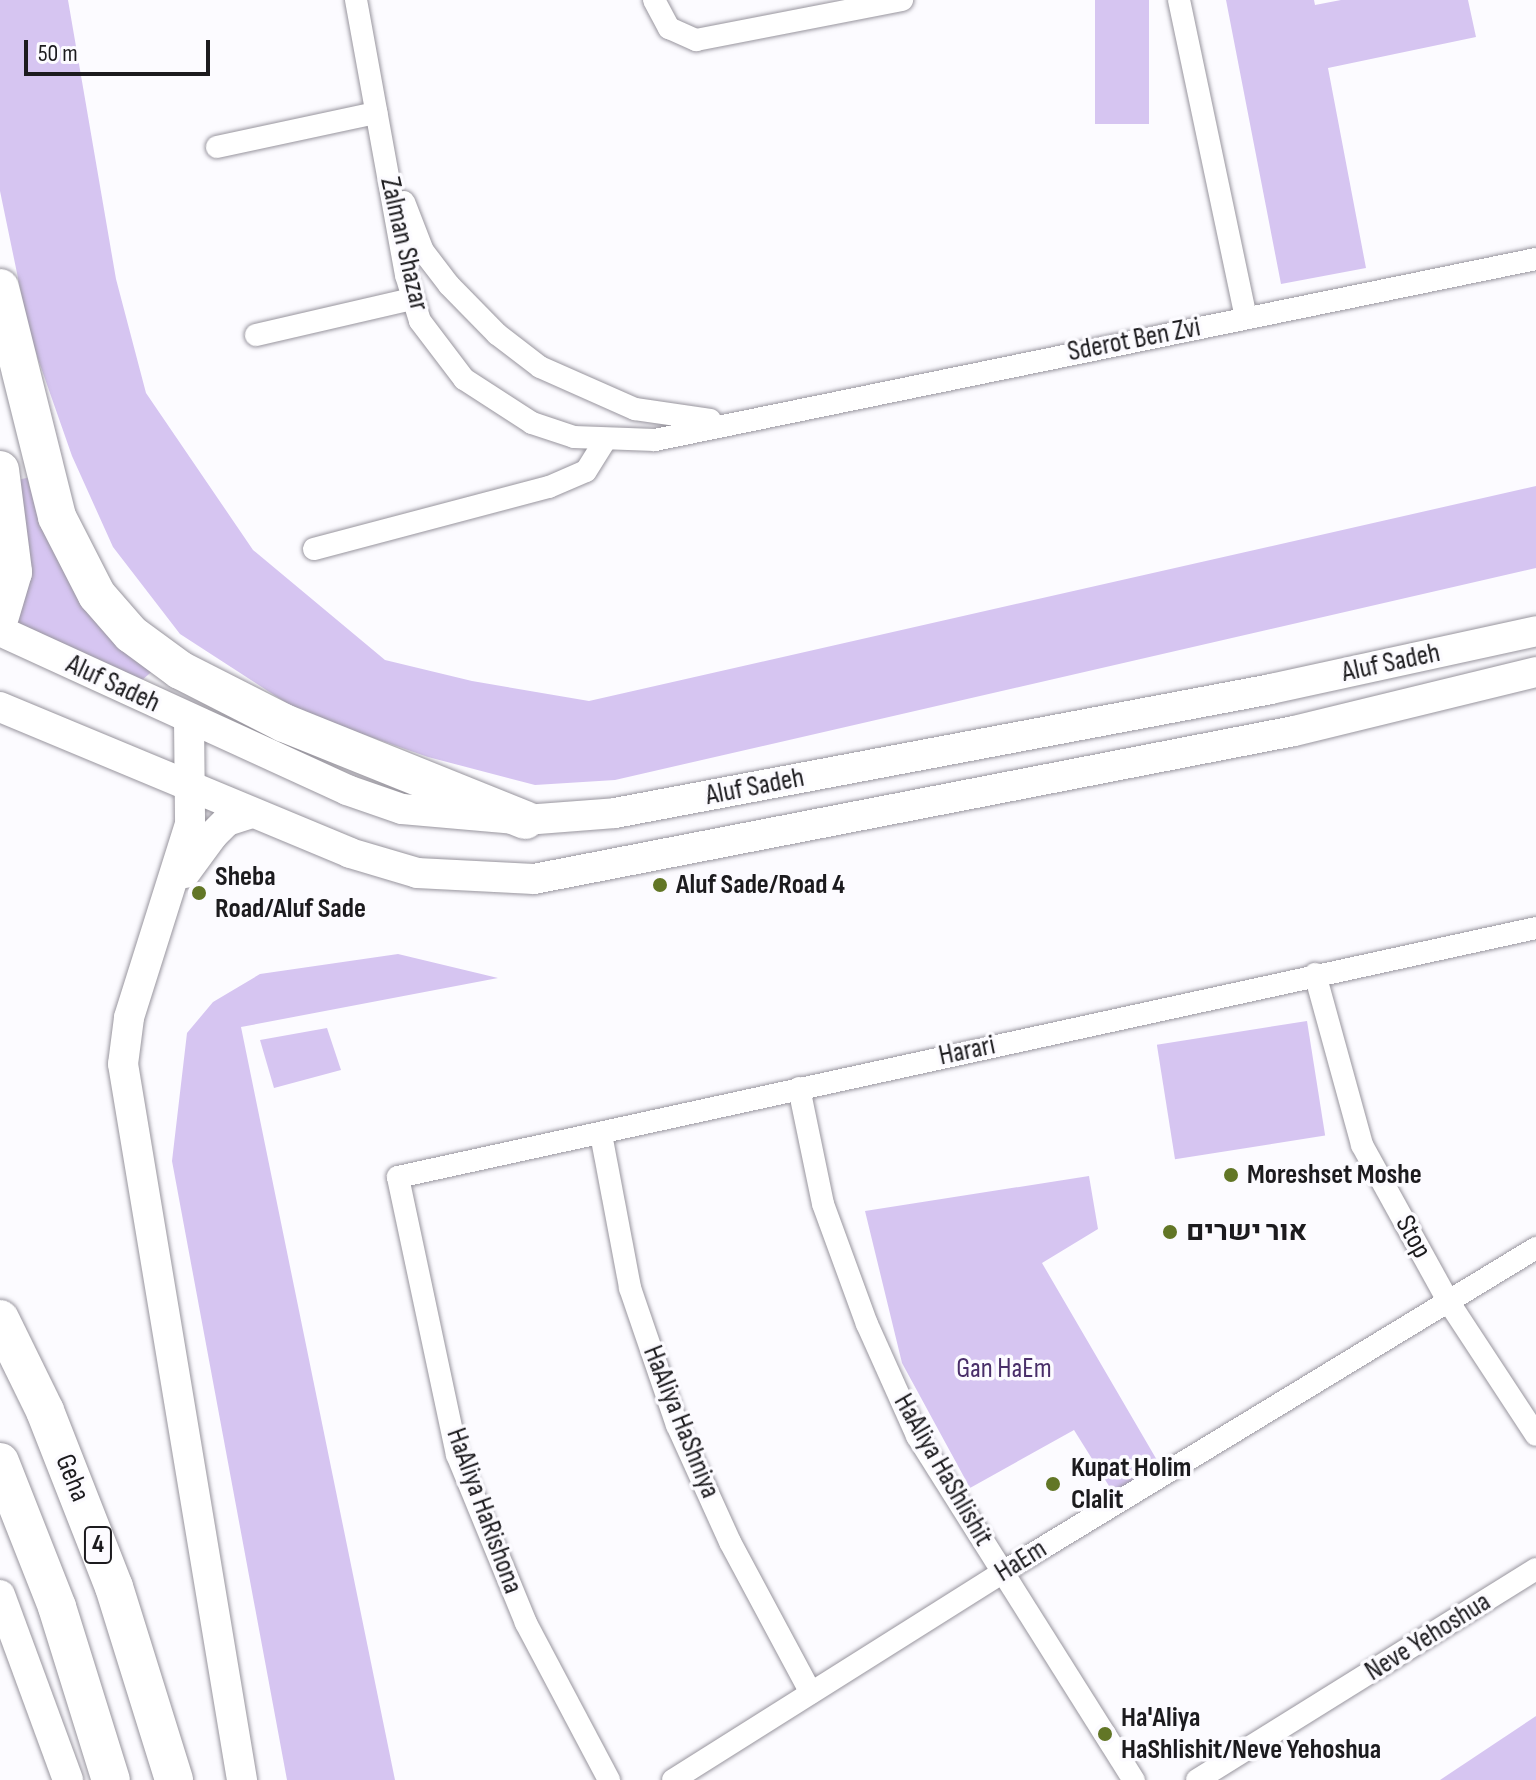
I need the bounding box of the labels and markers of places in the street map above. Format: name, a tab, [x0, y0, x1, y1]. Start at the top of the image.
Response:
place label: Sheba Road/Aluf Sade	[215, 860, 366, 926]
place label: Aluf Sade/Road 4	[676, 868, 845, 902]
marker: Aluf Sade/Road 4	[651, 876, 669, 894]
marker: Sheba Road/Aluf Sade	[190, 884, 208, 902]
place label: Moreshset Moshe	[1247, 1158, 1422, 1192]
marker: Moreshset Moshe	[1222, 1166, 1240, 1184]
place label: אור ישרים	[1186, 1215, 1307, 1249]
marker: אור ישרים	[1161, 1223, 1179, 1241]
place label: Kupat Holim Clalit	[1071, 1451, 1191, 1517]
marker: Kupat Holim Clalit	[1042, 1473, 1064, 1495]
place label: Ha'Aliya HaShlishit/Neve Yehoshua	[1121, 1701, 1381, 1767]
marker: Ha'Aliya HaShlishit/Neve Yehoshua	[1096, 1725, 1114, 1743]

